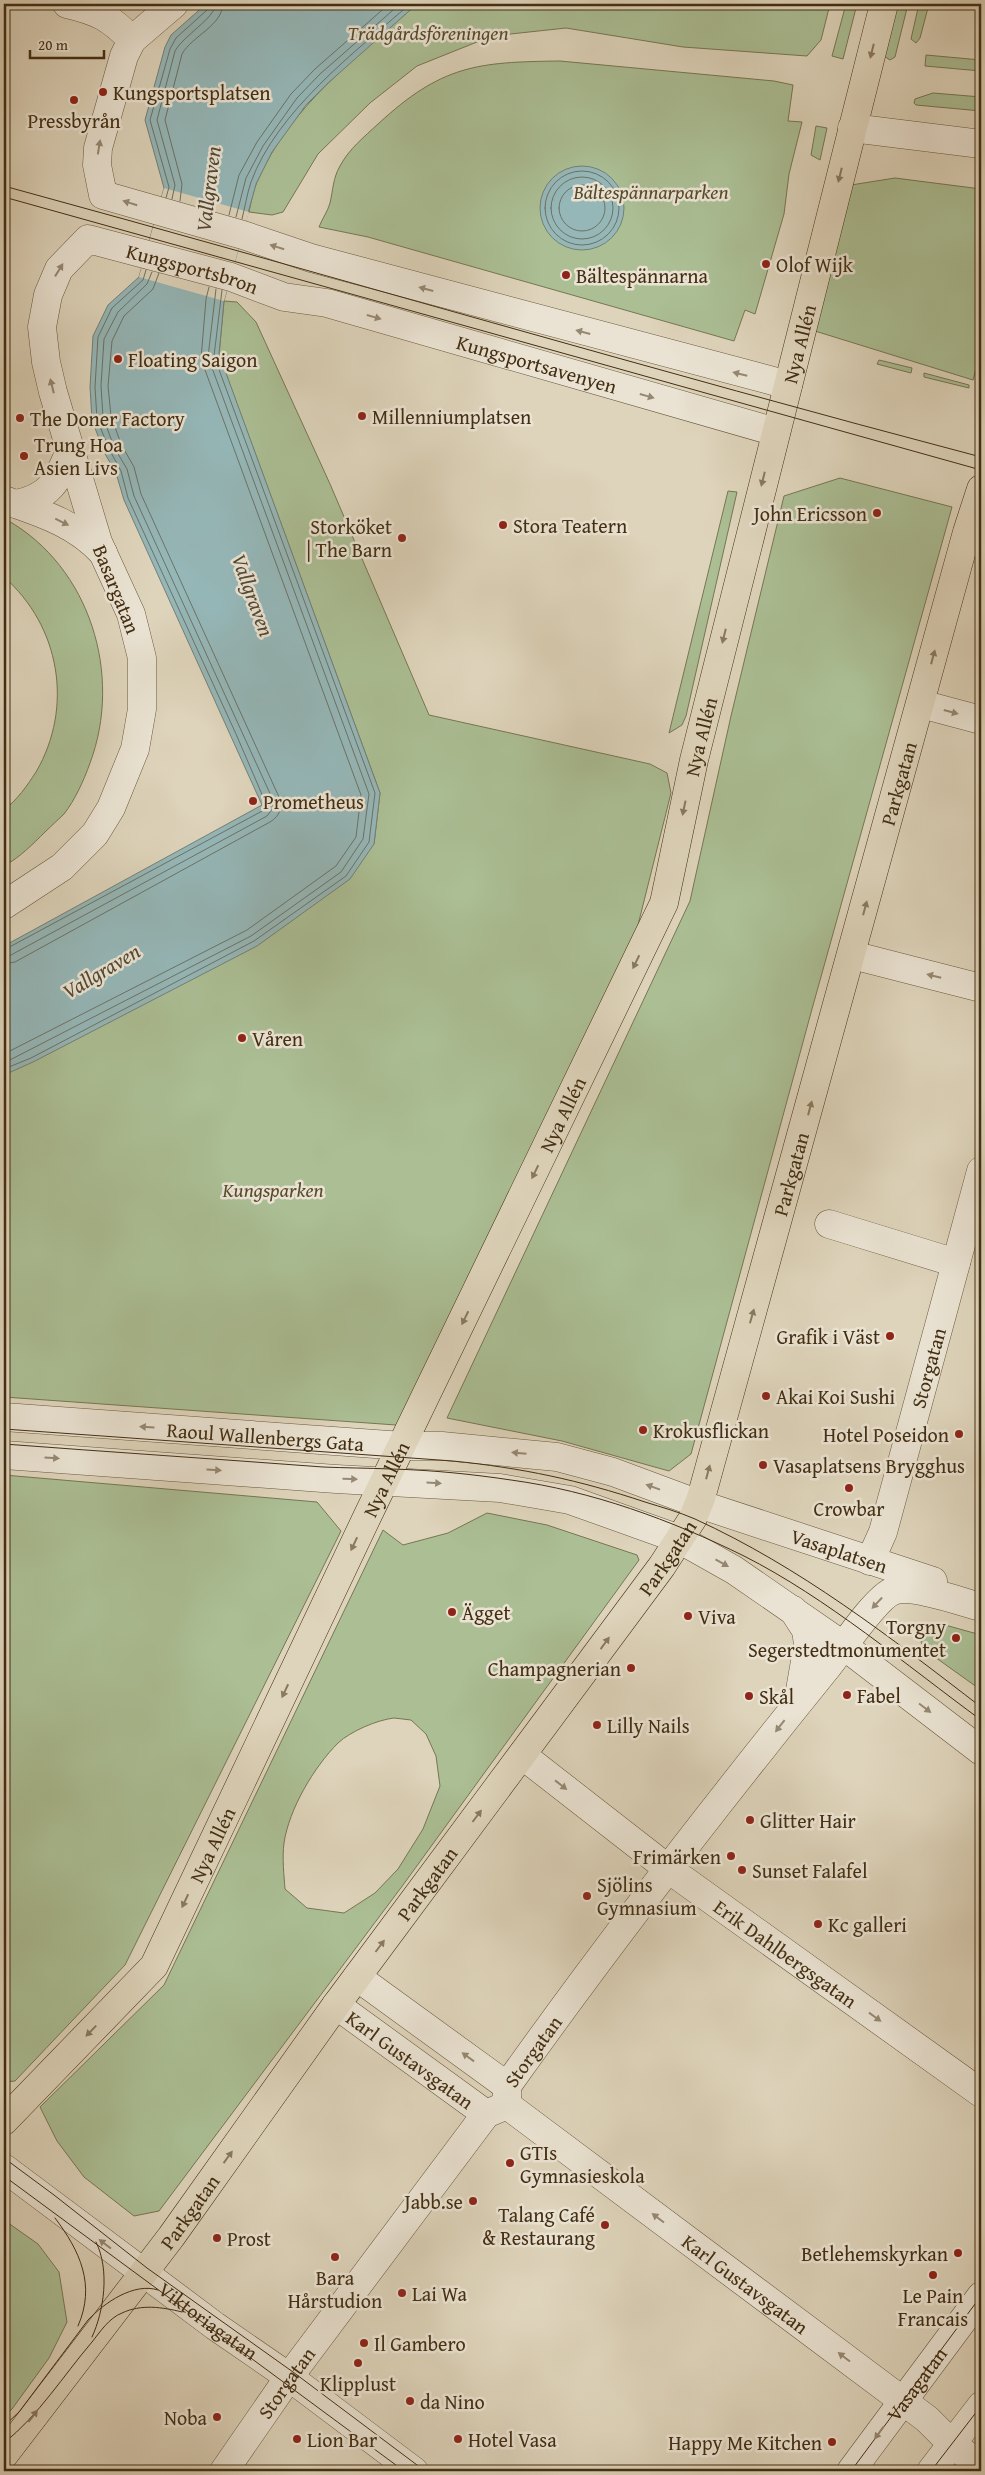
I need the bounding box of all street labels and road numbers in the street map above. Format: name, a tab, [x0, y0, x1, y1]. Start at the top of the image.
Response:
street label: Kungsportsbron	[123, 235, 263, 301]
street label: Nya Allén	[775, 301, 822, 386]
street label: Kungsportsavenyen	[453, 327, 620, 400]
street label: Basargatan	[86, 540, 148, 638]
street label: Nya Allén	[676, 694, 724, 779]
street label: Parkgatan	[872, 738, 923, 829]
street label: Nya Allén	[531, 1072, 592, 1157]
street label: Parkgatan	[765, 1129, 816, 1219]
street label: Storgatan	[903, 1324, 952, 1411]
street label: Raoul Wallenbergs Gata	[166, 1414, 365, 1458]
street label: Nya Allén	[355, 1436, 416, 1521]
street label: Parkgatan	[631, 1514, 703, 1601]
street label: Vasaplatsen	[787, 1521, 891, 1580]
street label: Nya Allén	[181, 1802, 242, 1887]
street label: Parkgatan	[389, 1840, 464, 1926]
street label: Erik Dahlbergsgatan	[708, 1892, 863, 2014]
street label: Karl Gustavsgatan	[341, 2003, 480, 2115]
street label: Storgatan	[496, 2009, 568, 2093]
street label: Parkgatan	[152, 2168, 226, 2255]
street label: Karl Gustavsgatan	[676, 2226, 815, 2340]
street label: Viktoriagatan	[153, 2274, 264, 2366]
street label: Storgatan	[250, 2340, 322, 2424]
street label: Vasagatan	[879, 2340, 953, 2427]

